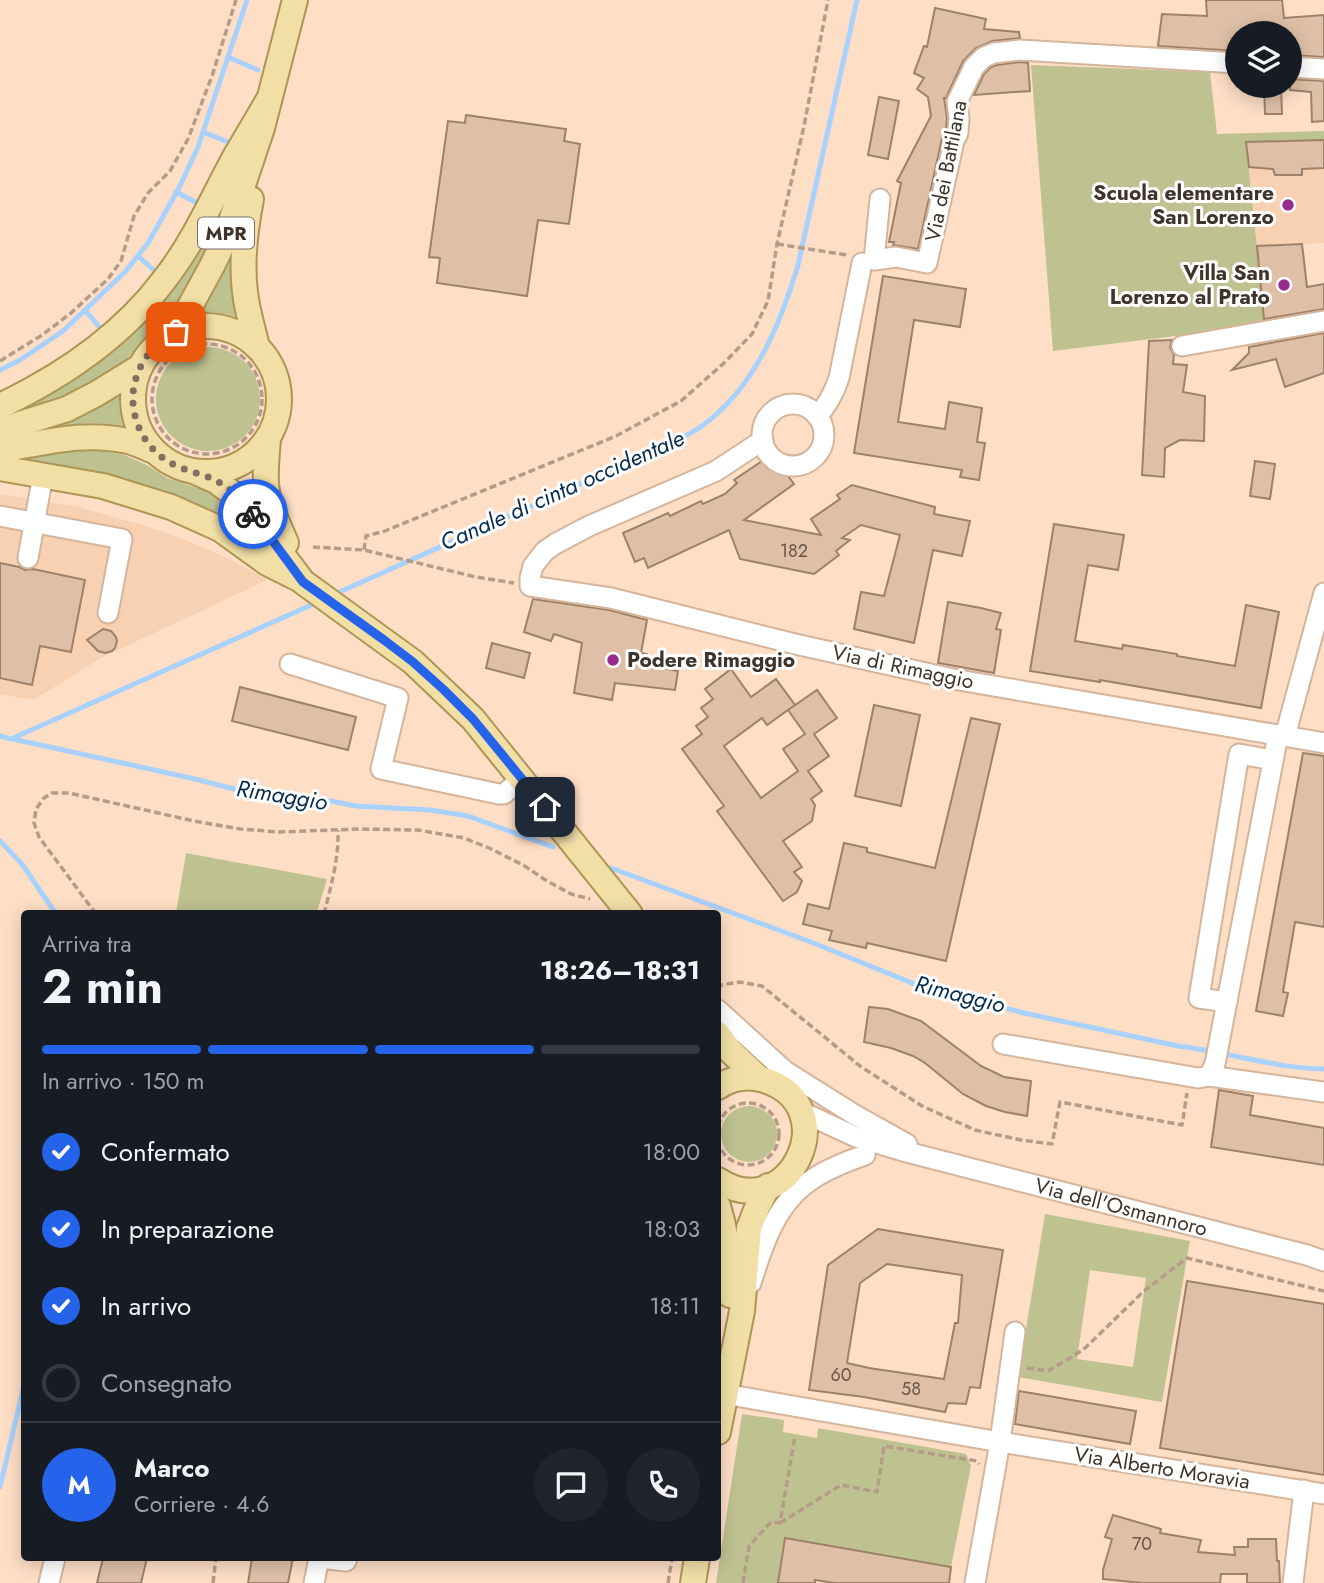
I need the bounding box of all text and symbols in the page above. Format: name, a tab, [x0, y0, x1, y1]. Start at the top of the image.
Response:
map controls	[1225, 21, 1302, 98]
button: layers	[1225, 21, 1302, 98]
street label: Via dei Battilana	[918, 98, 974, 244]
place label: Scuola elementare San Lorenzo	[1093, 178, 1274, 232]
marker: Scuola elementare San Lorenzo	[1280, 197, 1296, 213]
road number: MPR	[198, 218, 254, 248]
place label: Villa San Lorenzo al Prato	[1110, 258, 1270, 312]
marker: Villa San Lorenzo al Prato	[1276, 277, 1292, 293]
pin	[146, 302, 206, 362]
icon: bag	[157, 313, 195, 351]
water label: Canale di cinta occidentale	[434, 420, 690, 559]
courier	[218, 479, 288, 549]
icon: bike	[234, 495, 272, 533]
house number: 182	[780, 538, 808, 564]
street label: Via di Rimaggio	[829, 637, 977, 697]
place label: Podere Rimaggio	[627, 645, 795, 675]
marker: Podere Rimaggio	[605, 652, 621, 668]
water label: Rimaggio	[234, 771, 331, 819]
pin	[515, 777, 575, 837]
icon: home	[526, 788, 564, 826]
text: Arriva tra	[42, 927, 132, 961]
text: 18:26–18:31	[540, 951, 700, 989]
text: 2 min	[42, 954, 163, 1020]
water label: Rimaggio	[911, 966, 1009, 1022]
text: In arrivo · 150 m	[42, 1064, 204, 1098]
icon: check	[42, 1133, 80, 1171]
text: Confermato	[101, 1133, 230, 1171]
text: 18:00	[643, 1135, 700, 1169]
street label: Via dell'Osmannoro	[1032, 1171, 1211, 1244]
icon: check	[42, 1210, 80, 1248]
text: In preparazione	[101, 1210, 274, 1248]
text: 18:03	[644, 1212, 700, 1246]
icon: check	[42, 1287, 80, 1325]
text: In arrivo	[101, 1287, 191, 1325]
text: 18:11	[649, 1289, 700, 1323]
house number: 60	[830, 1362, 852, 1388]
text: Consegnato	[101, 1364, 232, 1402]
house number: 58	[901, 1376, 921, 1402]
street label: Via Alberto Moravia	[1072, 1439, 1252, 1497]
button: chat	[534, 1448, 608, 1522]
button: phone	[626, 1448, 700, 1522]
text: Marco	[134, 1449, 210, 1487]
text: M	[67, 1466, 91, 1504]
text: Corriere · 4.6	[134, 1487, 270, 1521]
house number: 70	[1132, 1531, 1152, 1557]

